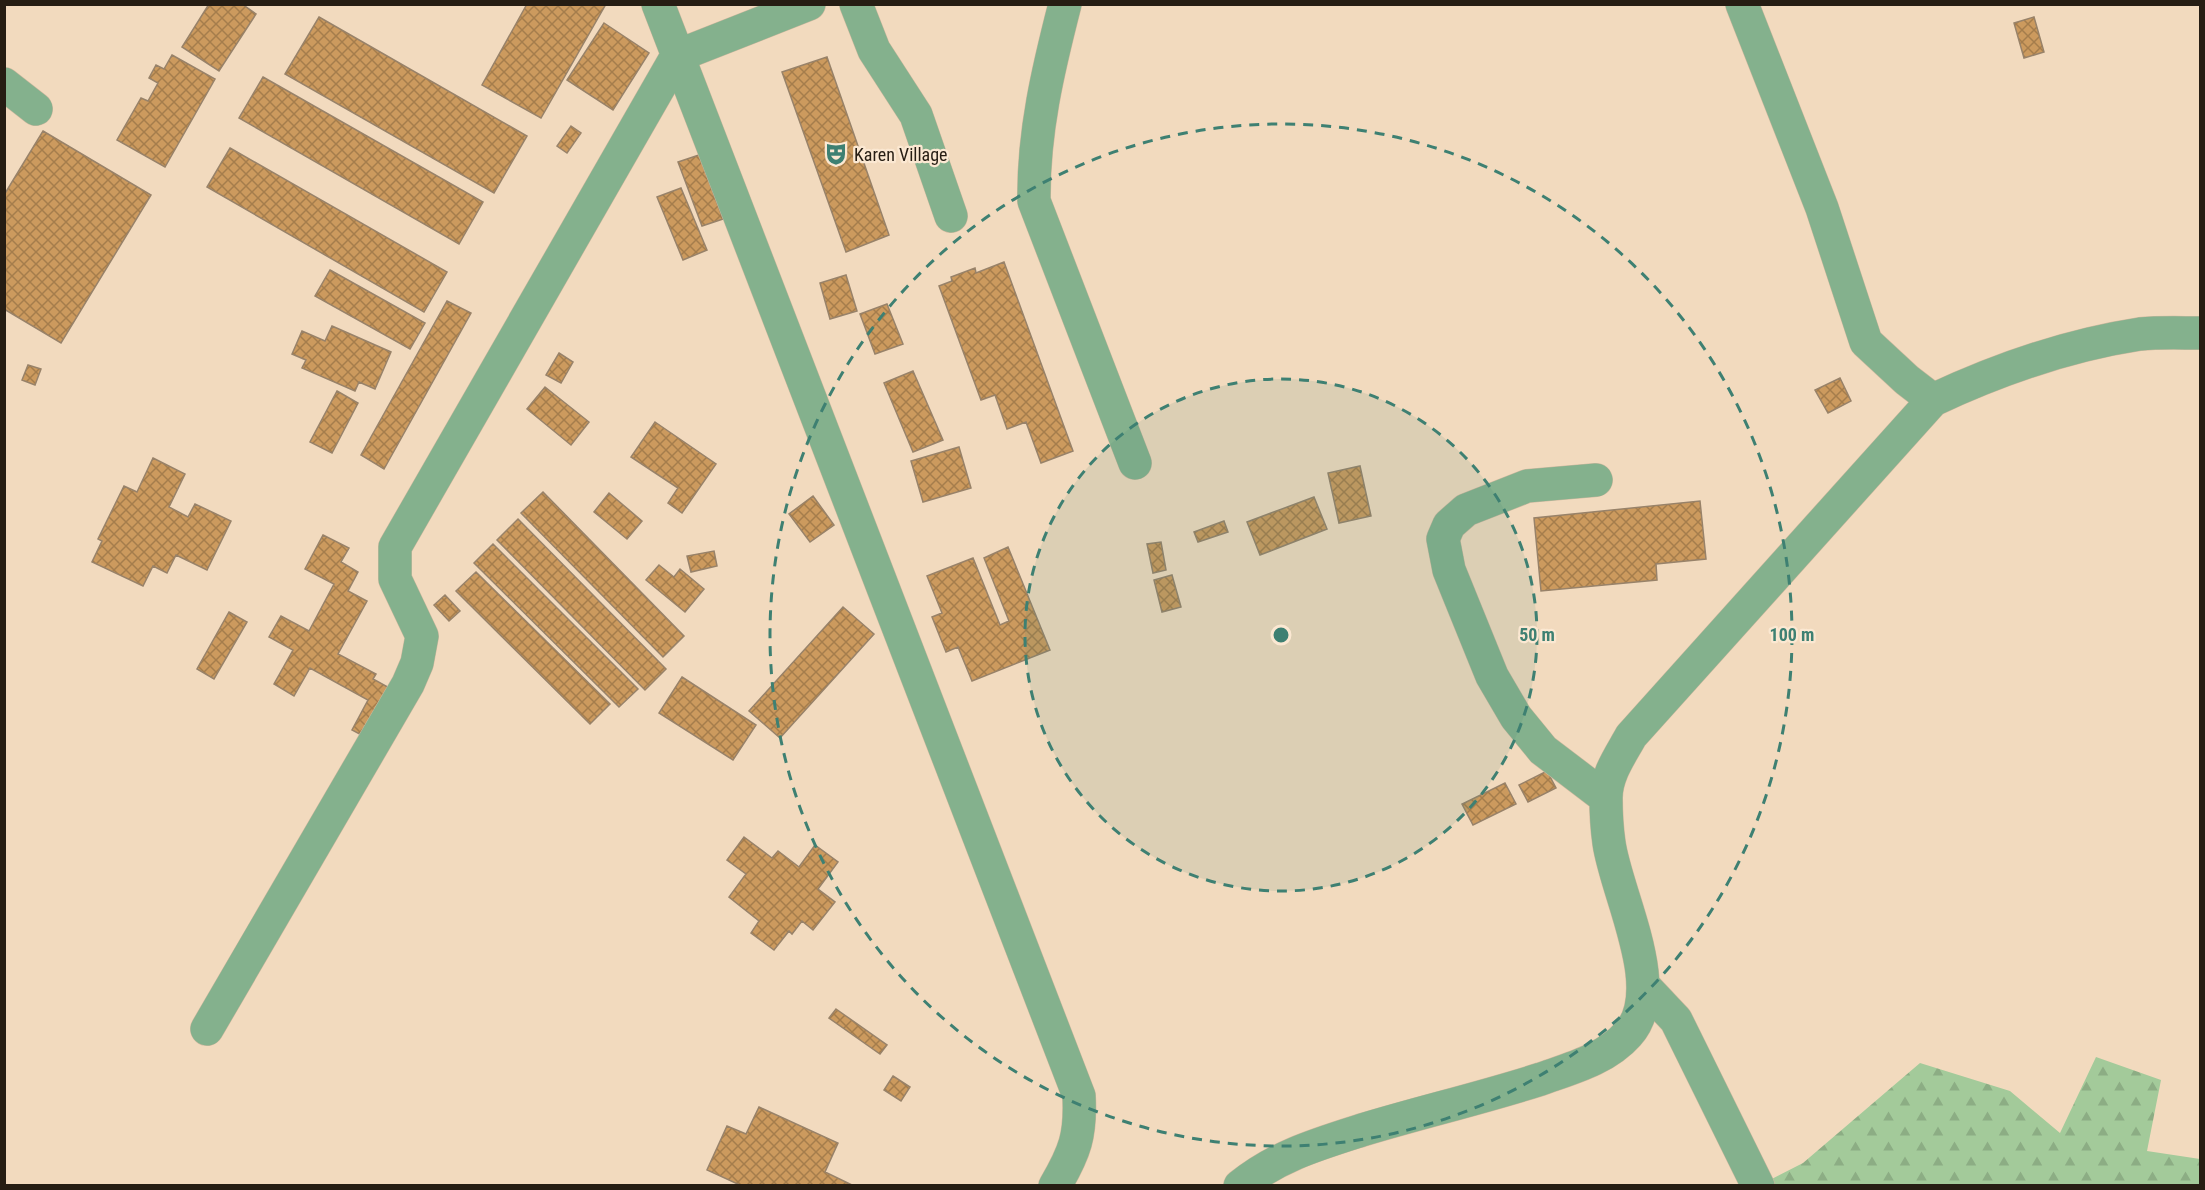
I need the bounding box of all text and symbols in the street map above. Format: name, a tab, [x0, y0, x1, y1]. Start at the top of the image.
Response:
theatre icon: Karen Village	[823, 141, 849, 167]
place label: Karen Village	[854, 144, 947, 165]
text: 50 m	[1519, 624, 1555, 645]
text: 100 m	[1770, 624, 1814, 645]
centre of rings	[1271, 625, 1291, 645]

